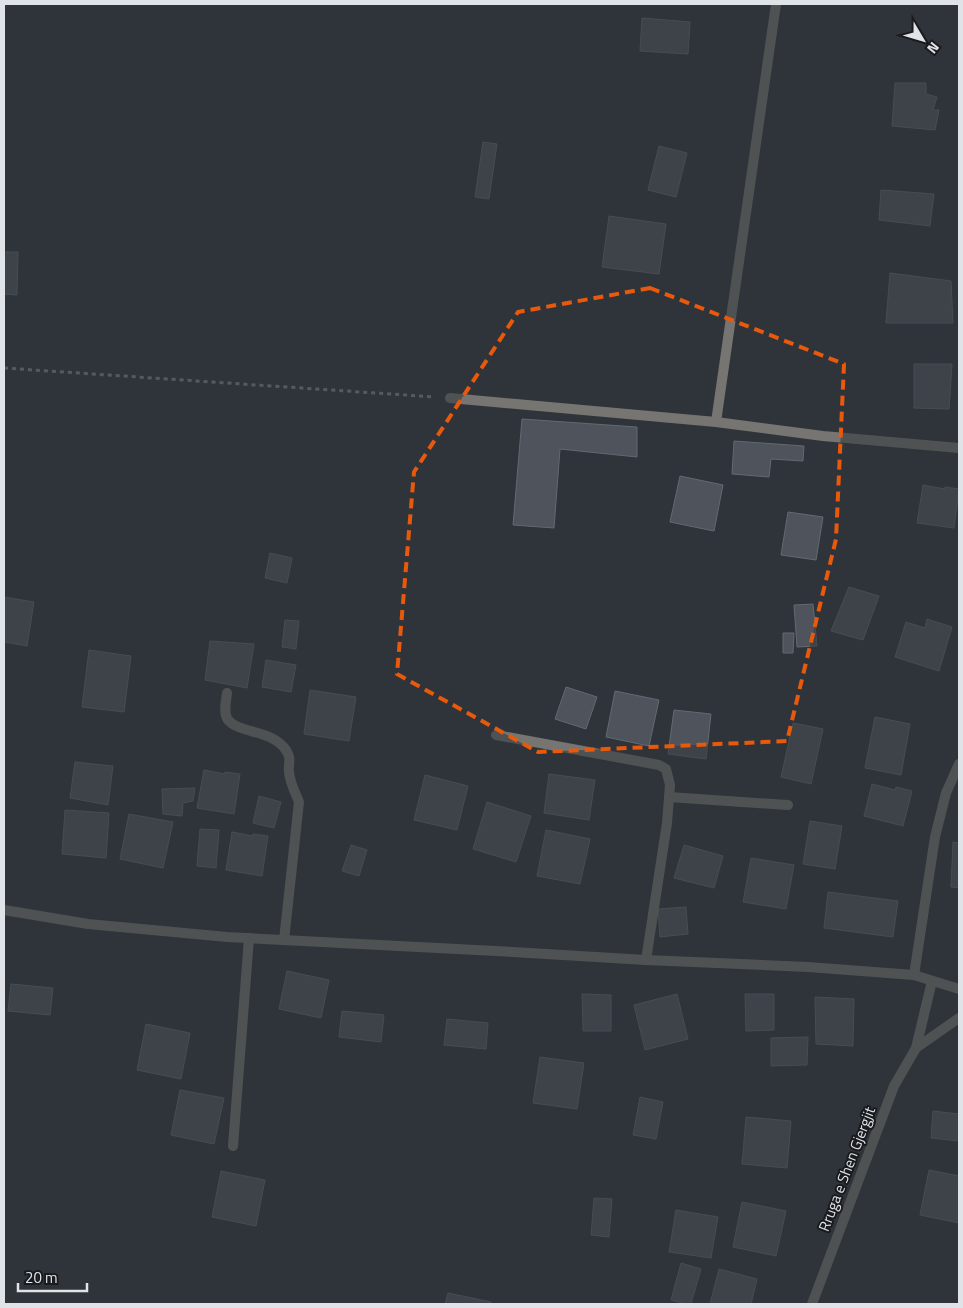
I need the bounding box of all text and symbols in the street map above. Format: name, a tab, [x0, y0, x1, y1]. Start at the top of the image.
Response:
north arrow	[898, 15, 948, 65]
text: N	[922, 38, 945, 59]
street label: Rruga e Shen Gjergjit	[812, 1102, 881, 1235]
scale bar	[18, 1260, 86, 1292]
text: 20 m	[25, 1266, 58, 1289]

